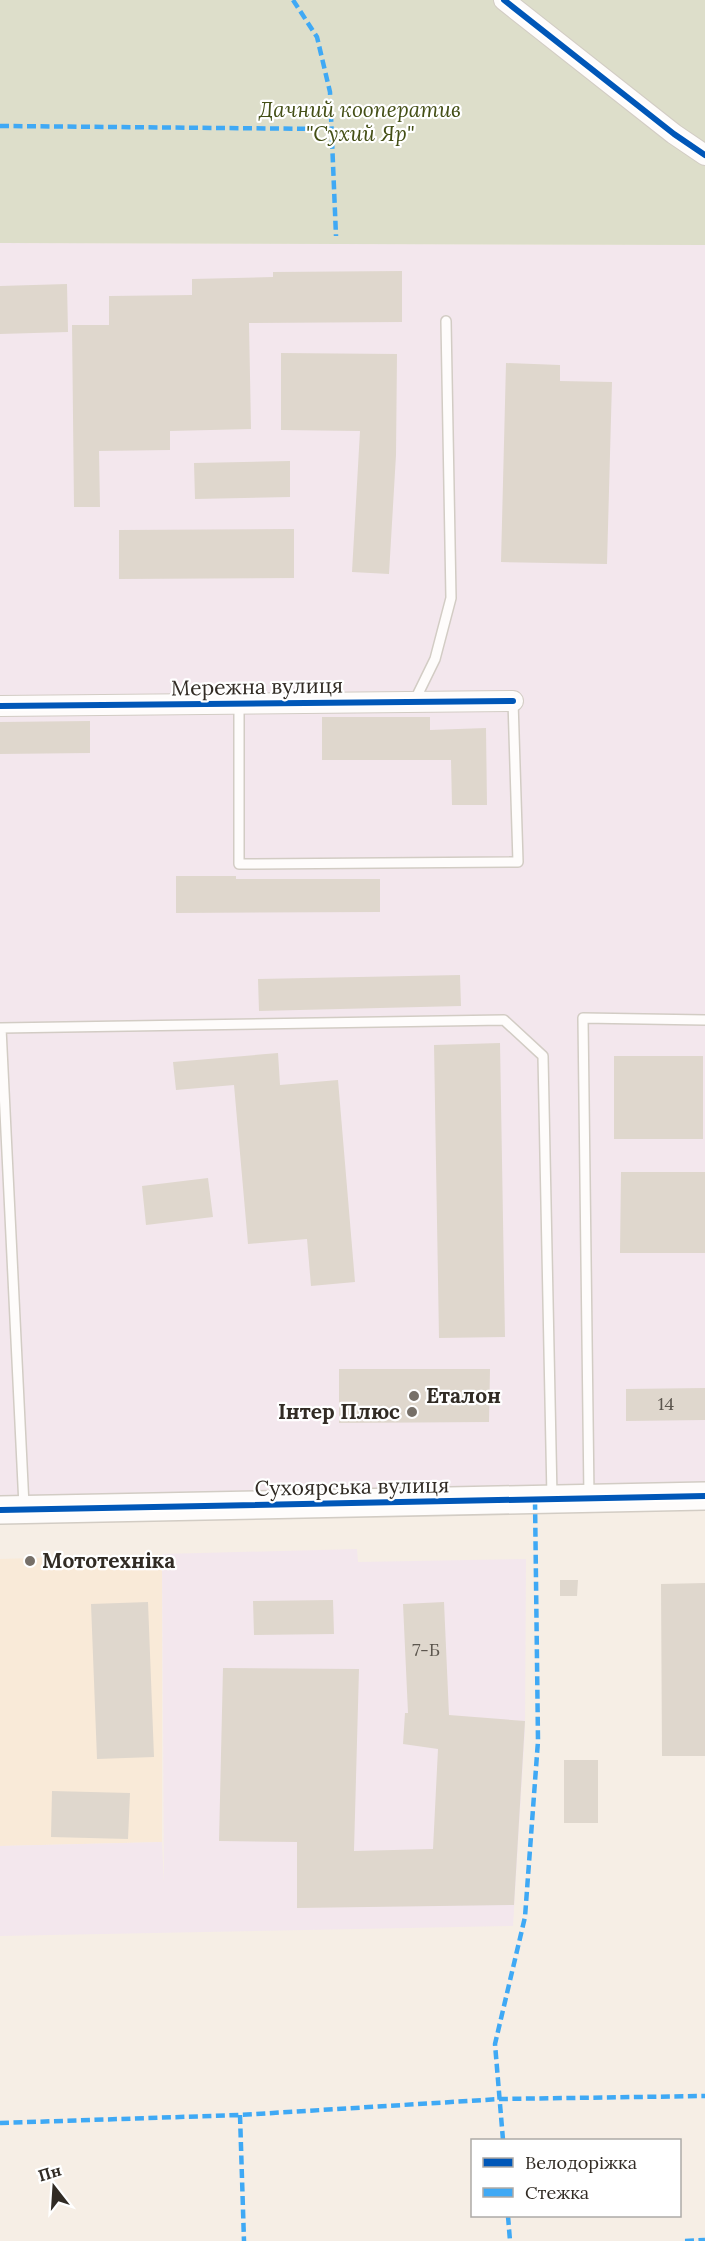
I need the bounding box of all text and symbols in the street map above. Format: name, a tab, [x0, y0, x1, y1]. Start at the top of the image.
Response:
park label: Дачний кооператив "Сухий Яр"	[258, 96, 461, 147]
street label: Мережна вулиця	[171, 671, 343, 702]
place label: Еталон	[426, 1382, 501, 1409]
marker: Еталон	[407, 1389, 421, 1403]
house number: 14	[658, 1392, 674, 1415]
place label: Інтер Плюс	[278, 1398, 400, 1425]
marker: Інтер Плюс	[405, 1405, 419, 1419]
street label: Сухоярська вулиця	[255, 1471, 449, 1502]
place label: Мототехніка	[42, 1547, 175, 1574]
marker: Мототехніка	[23, 1554, 37, 1568]
house number: 7-Б	[412, 1638, 440, 1661]
legend	[471, 2139, 681, 2217]
text: Велодоріжка	[525, 2151, 637, 2174]
north arrow	[24, 2157, 84, 2217]
text: Пн	[36, 2160, 64, 2186]
text: Стежка	[525, 2181, 589, 2204]

